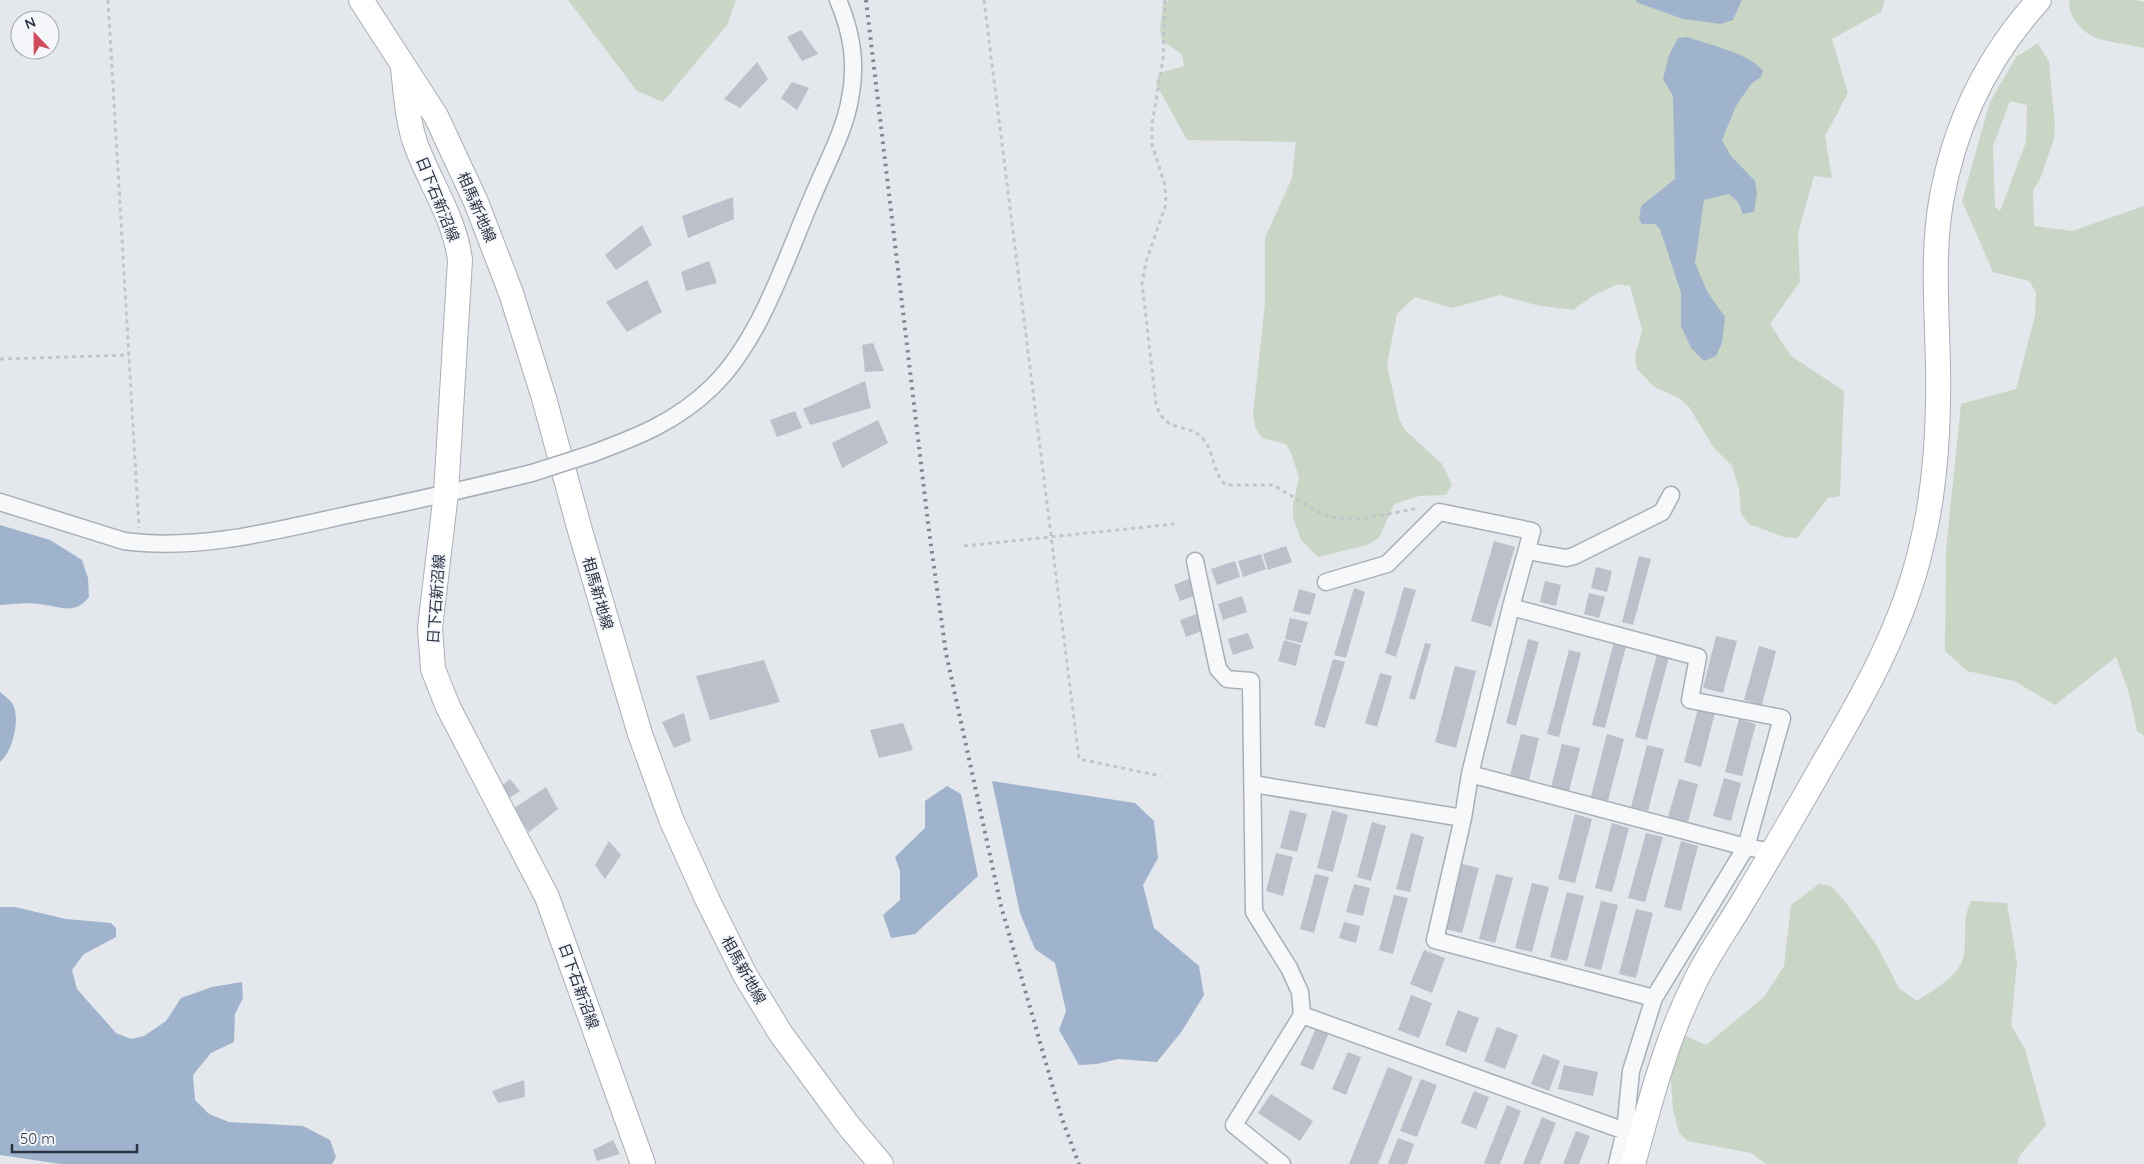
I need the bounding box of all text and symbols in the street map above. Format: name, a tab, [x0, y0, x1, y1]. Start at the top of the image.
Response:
north arrow	[10, 10, 60, 60]
text: N	[22, 13, 38, 33]
street label: 日下石新沼線	[412, 154, 464, 244]
street label: 相馬新地線	[454, 169, 500, 245]
street label: 日下石新沼線	[423, 553, 449, 645]
street label: 相馬新地線	[579, 554, 617, 632]
street label: 相馬新地線	[718, 933, 770, 1007]
street label: 日下石新沼線	[555, 940, 603, 1032]
scale bar	[12, 1122, 138, 1154]
text: 50 m	[20, 1129, 55, 1148]

